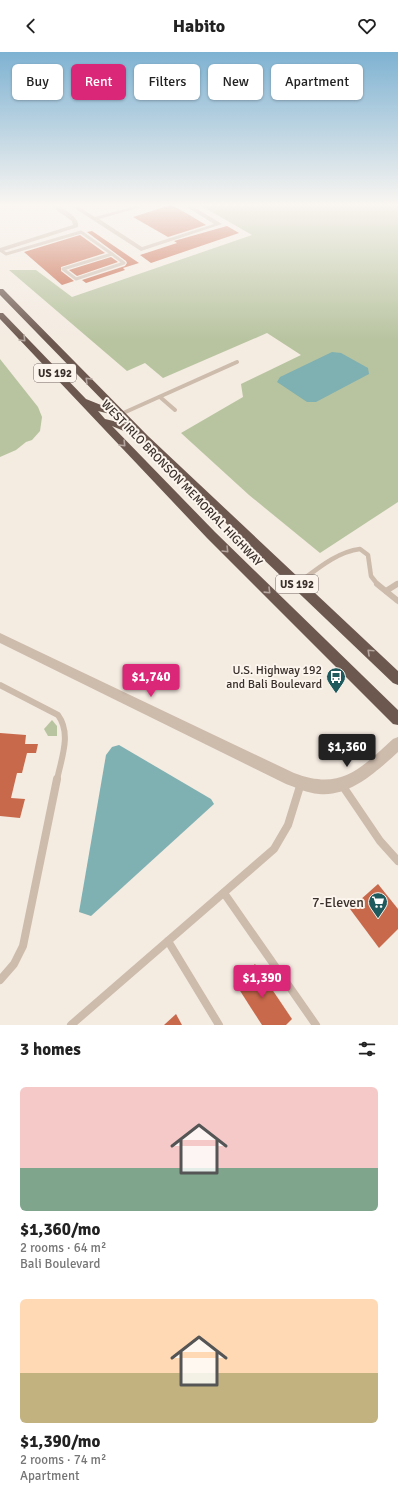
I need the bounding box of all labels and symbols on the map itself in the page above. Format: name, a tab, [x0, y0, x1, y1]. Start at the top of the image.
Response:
one-way arrow	[18, 334, 26, 342]
road number: US 192	[34, 364, 76, 382]
one-way arrow	[85, 377, 93, 385]
street label: WEST IRLO BRONSON MEMORIAL HIGHWAY	[98, 397, 265, 570]
one-way arrow	[118, 439, 126, 447]
one-way arrow	[221, 545, 228, 553]
road number: US 192	[276, 575, 318, 593]
one-way arrow	[263, 586, 271, 594]
one-way arrow	[367, 650, 374, 657]
place label: U.S. Highway 192 and Bali Boulevard	[226, 663, 322, 692]
pin: $1,740	[118, 664, 184, 698]
bus stop icon: U.S. Highway 192 and Bali Boulevard	[325, 666, 347, 694]
pin: $1,360	[314, 734, 380, 768]
supermarket icon: 7-Eleven	[367, 891, 389, 919]
place label: 7-Eleven	[312, 894, 364, 911]
pin: $1,390	[229, 965, 295, 999]

